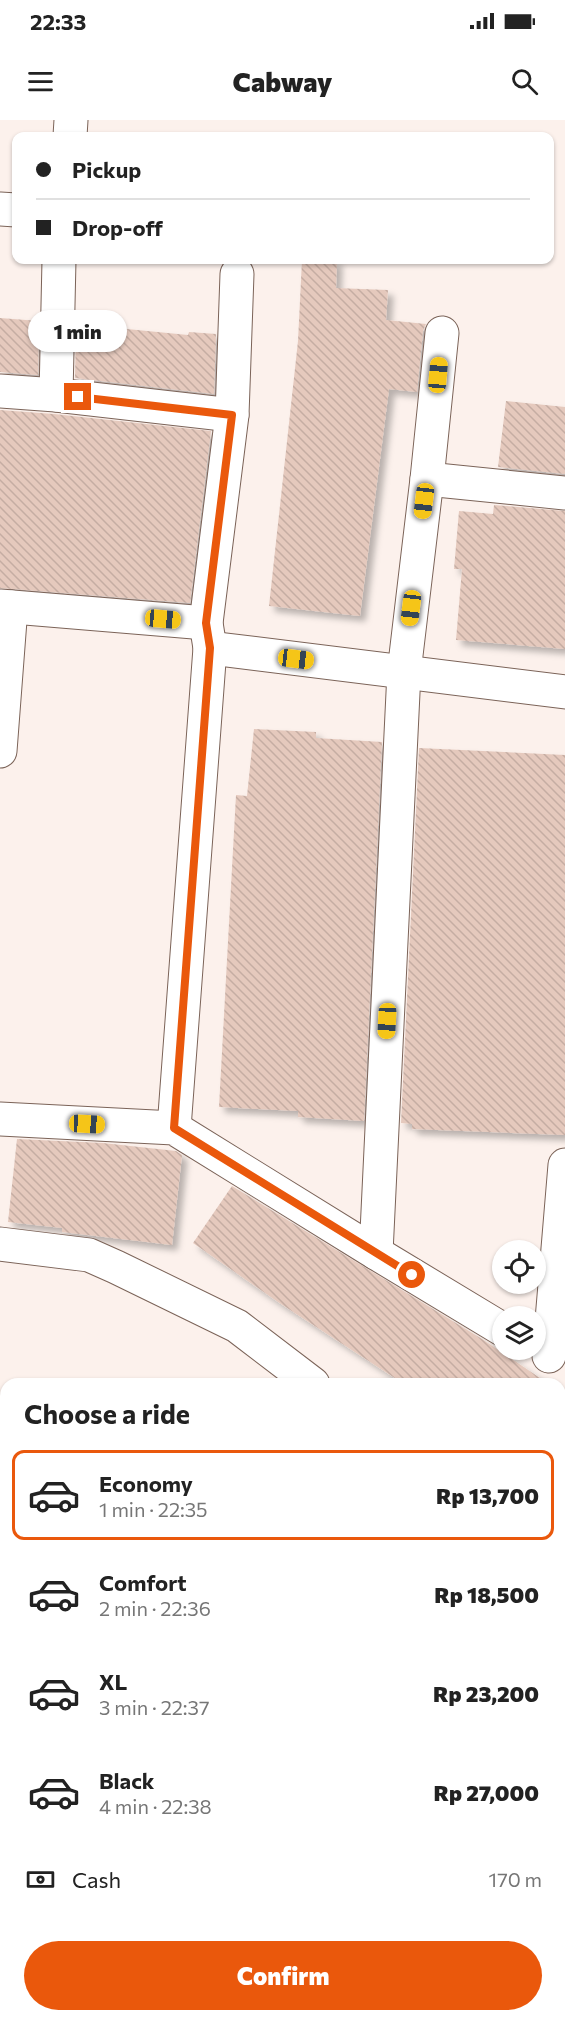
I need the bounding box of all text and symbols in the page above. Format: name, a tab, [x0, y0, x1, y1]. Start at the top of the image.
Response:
text: 22:33	[30, 8, 86, 35]
icon: menu	[24, 65, 57, 98]
text: Cabway	[233, 65, 332, 98]
icon: search	[508, 65, 541, 98]
text: Pickup	[72, 156, 141, 183]
text: Drop-off	[72, 214, 163, 241]
callout: 1 min	[28, 310, 128, 352]
text: 1 min	[53, 319, 102, 343]
car	[427, 356, 449, 394]
route end	[64, 383, 91, 410]
car	[413, 482, 435, 520]
car	[400, 589, 422, 627]
car	[144, 608, 182, 630]
car	[277, 648, 315, 670]
car	[377, 1003, 397, 1039]
car	[69, 1114, 105, 1134]
map controls	[492, 1240, 546, 1360]
button: locate	[492, 1240, 546, 1294]
route start	[398, 1261, 425, 1288]
button: layers	[492, 1306, 546, 1360]
text: Choose a ride	[24, 1397, 190, 1430]
icon: car	[27, 1468, 81, 1522]
text: Economy	[99, 1470, 193, 1497]
text: Rp 13,700	[436, 1482, 539, 1509]
text: 1 min · 22:35	[99, 1497, 208, 1521]
icon: car	[27, 1567, 81, 1621]
text: Comfort	[99, 1569, 187, 1596]
text: Rp 18,500	[434, 1581, 539, 1608]
text: 2 min · 22:36	[99, 1596, 211, 1620]
icon: car	[27, 1666, 81, 1720]
text: XL	[99, 1668, 127, 1695]
text: Rp 23,200	[433, 1680, 539, 1707]
text: 3 min · 22:37	[99, 1695, 209, 1719]
icon: car	[27, 1765, 81, 1819]
text: Black	[99, 1767, 154, 1794]
text: Rp 27,000	[433, 1779, 539, 1806]
text: 4 min · 22:38	[99, 1794, 212, 1818]
icon: cash	[24, 1863, 57, 1896]
text: Cash	[72, 1866, 121, 1893]
text: 170 m	[489, 1867, 542, 1891]
button: Confirm	[24, 1941, 542, 2010]

